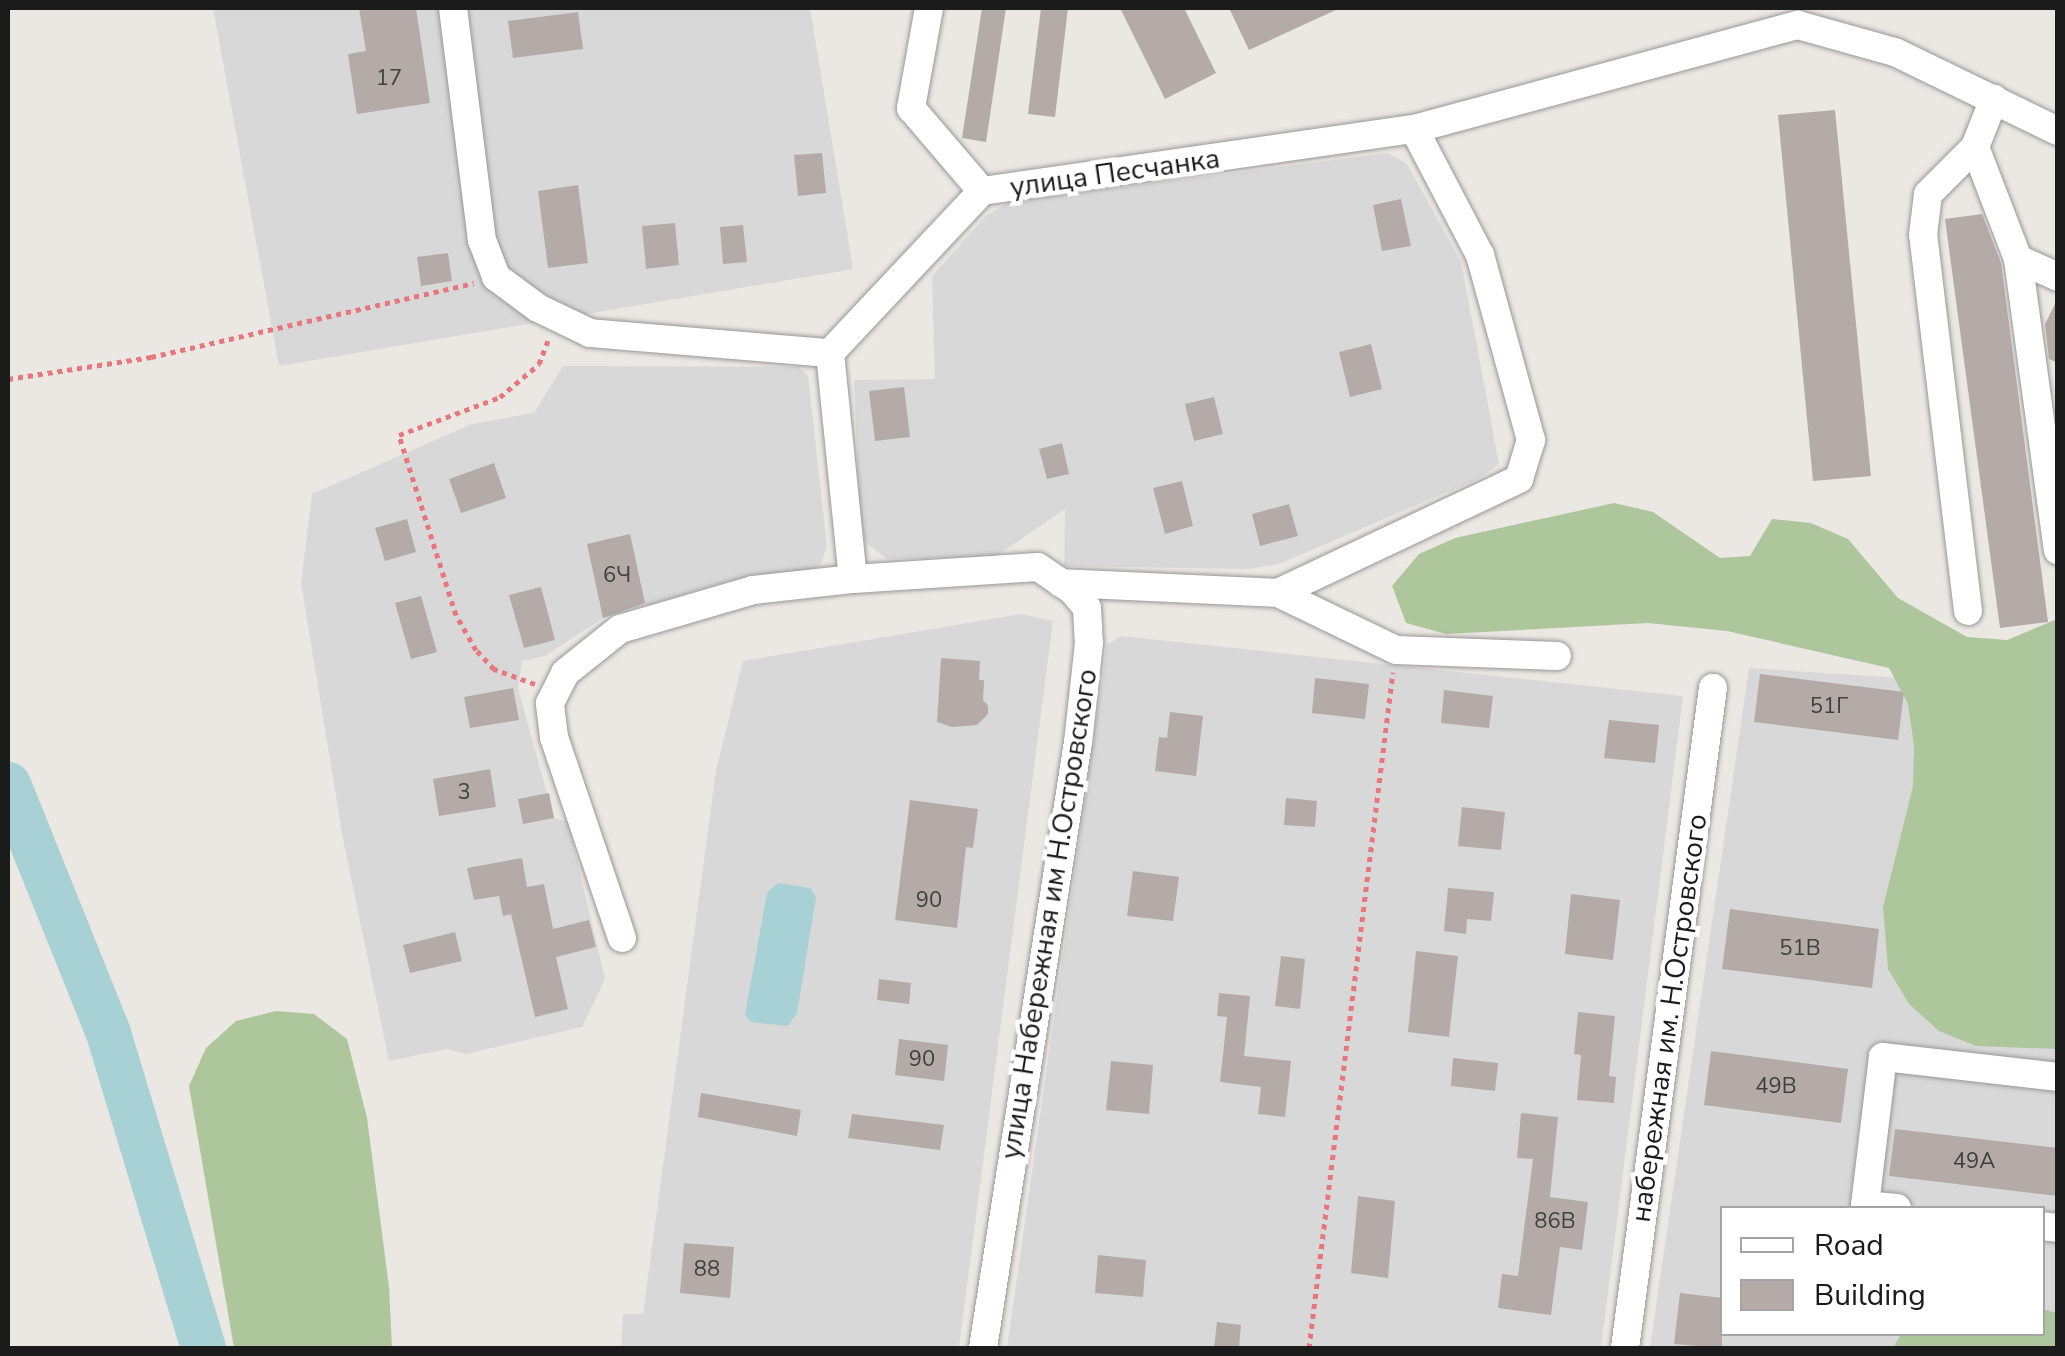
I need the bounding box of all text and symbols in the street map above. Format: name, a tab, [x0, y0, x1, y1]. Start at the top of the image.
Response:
house number: 17	[376, 66, 402, 92]
street label: улица Песчанка	[1008, 142, 1222, 204]
house number: 6Ч	[603, 563, 631, 589]
street label: улица Набережная им Н.Островского	[994, 666, 1104, 1162]
house number: 51Г	[1810, 694, 1848, 720]
house number: 3	[457, 780, 471, 806]
street label: набережная им. Н.Островского	[1624, 812, 1714, 1224]
house number: 90	[916, 888, 942, 914]
house number: 51В	[1779, 936, 1821, 962]
house number: 90	[909, 1047, 935, 1073]
house number: 49В	[1755, 1074, 1797, 1100]
house number: 49А	[1953, 1149, 1995, 1175]
legend	[1720, 1206, 2045, 1336]
house number: 86В	[1534, 1209, 1576, 1235]
text: Road	[1814, 1225, 1884, 1266]
house number: 88	[694, 1257, 720, 1283]
text: Building	[1814, 1275, 1926, 1316]

